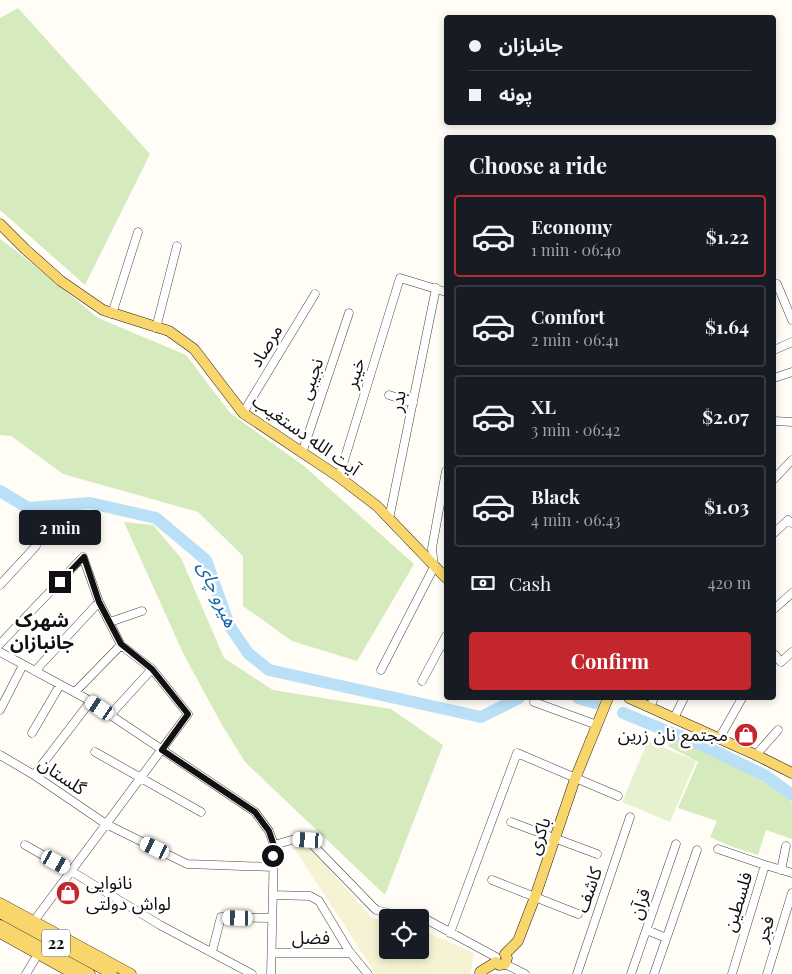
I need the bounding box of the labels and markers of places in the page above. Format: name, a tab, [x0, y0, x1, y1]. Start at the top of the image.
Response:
place label: مجتمع نان زرین	[618, 722, 728, 749]
shop icon: مجتمع نان زرین	[733, 722, 759, 748]
place label: نانوایی لواش دولتی	[86, 870, 171, 915]
shop icon: نانوایی لواش دولتی	[55, 880, 81, 906]

